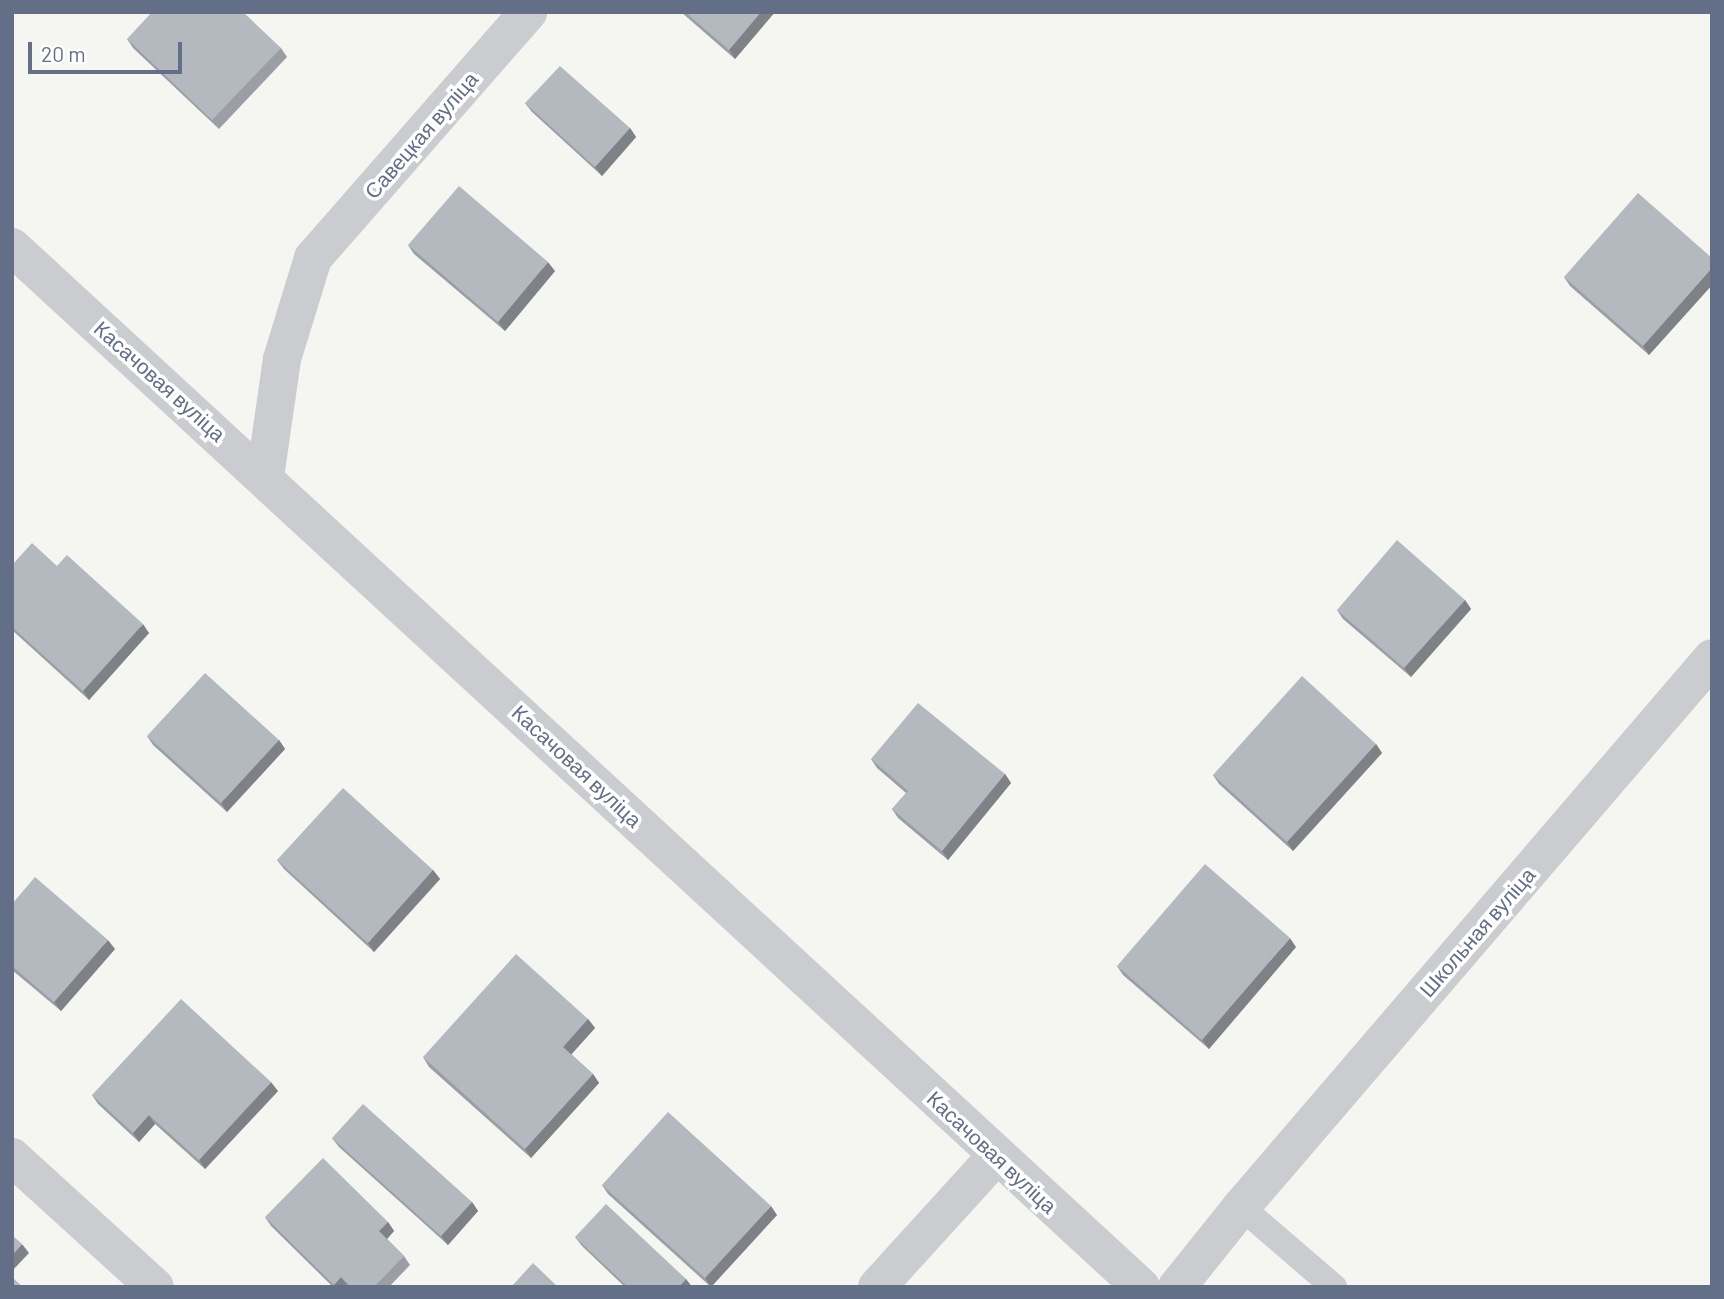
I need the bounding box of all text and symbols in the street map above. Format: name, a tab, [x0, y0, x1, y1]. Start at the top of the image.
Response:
scale bar	[32, 28, 186, 72]
text: 20 m	[41, 41, 86, 66]
street label: Савецкая вуліца	[359, 66, 483, 204]
street label: Касачовая вуліца	[89, 316, 231, 446]
street label: Касачовая вуліца	[507, 700, 647, 832]
street label: Школьная вуліца	[1414, 862, 1540, 1002]
street label: Касачовая вуліца	[922, 1086, 1062, 1218]

